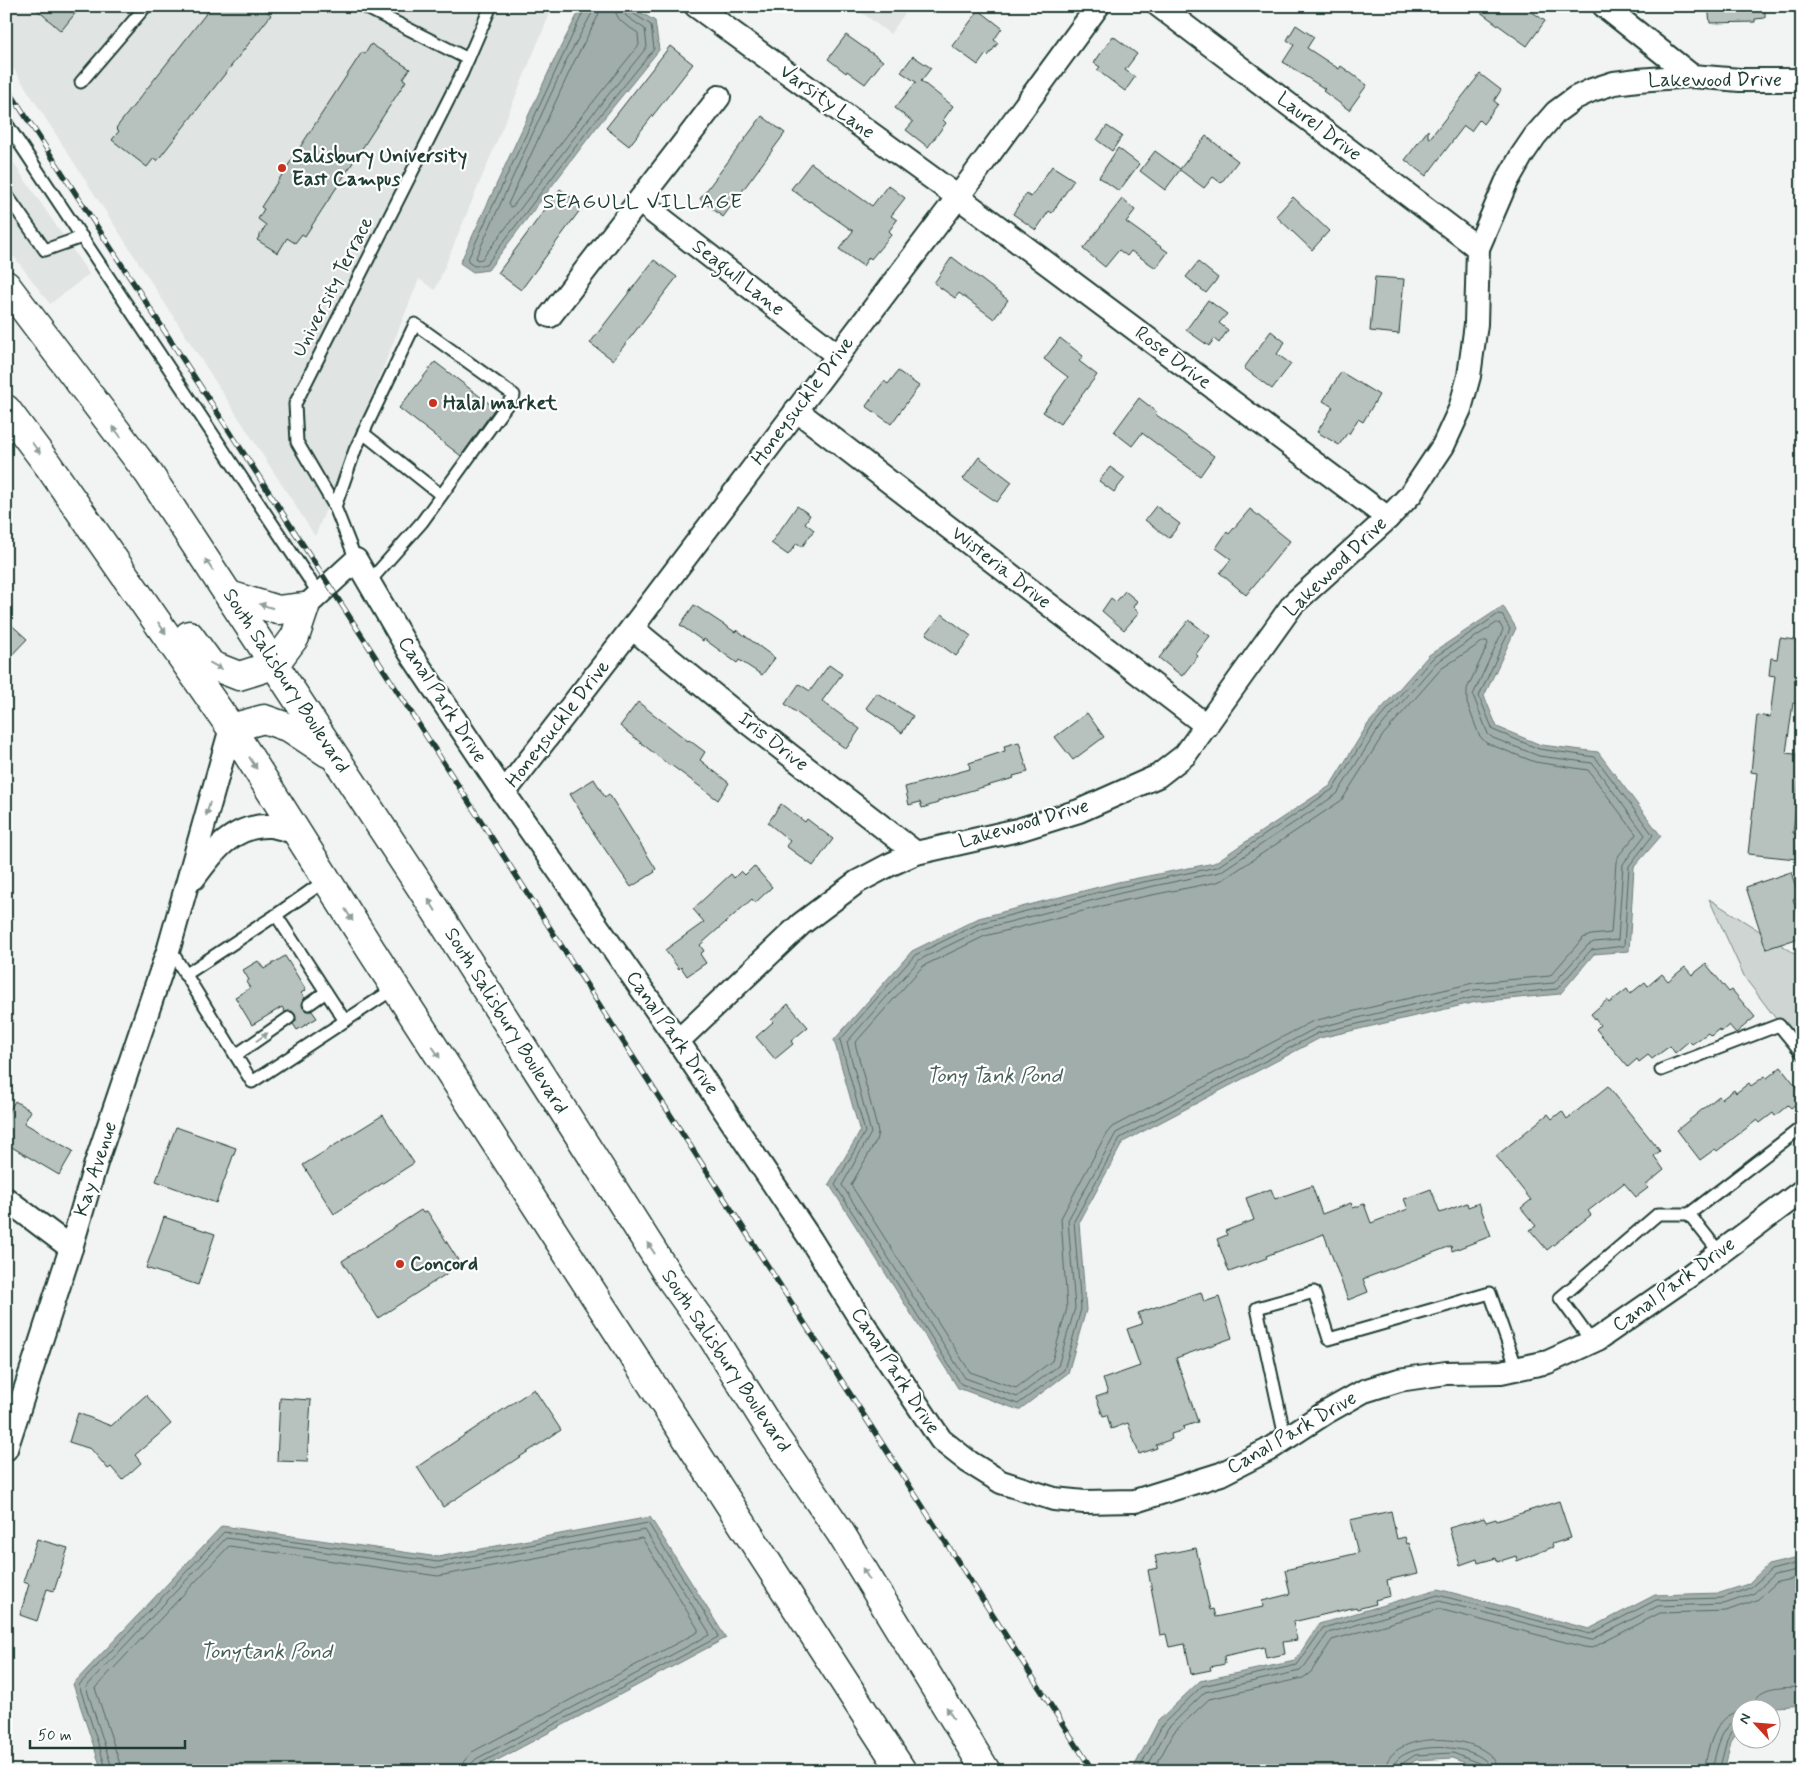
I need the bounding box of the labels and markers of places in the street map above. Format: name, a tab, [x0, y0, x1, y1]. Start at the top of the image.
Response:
place label: Salisbury University East Campus	[292, 143, 467, 193]
marker: Salisbury University East Campus	[276, 162, 288, 174]
place label: Halal market	[443, 390, 559, 417]
marker: Halal market	[427, 397, 439, 409]
place label: Concord	[410, 1251, 478, 1278]
marker: Concord	[394, 1258, 406, 1270]

